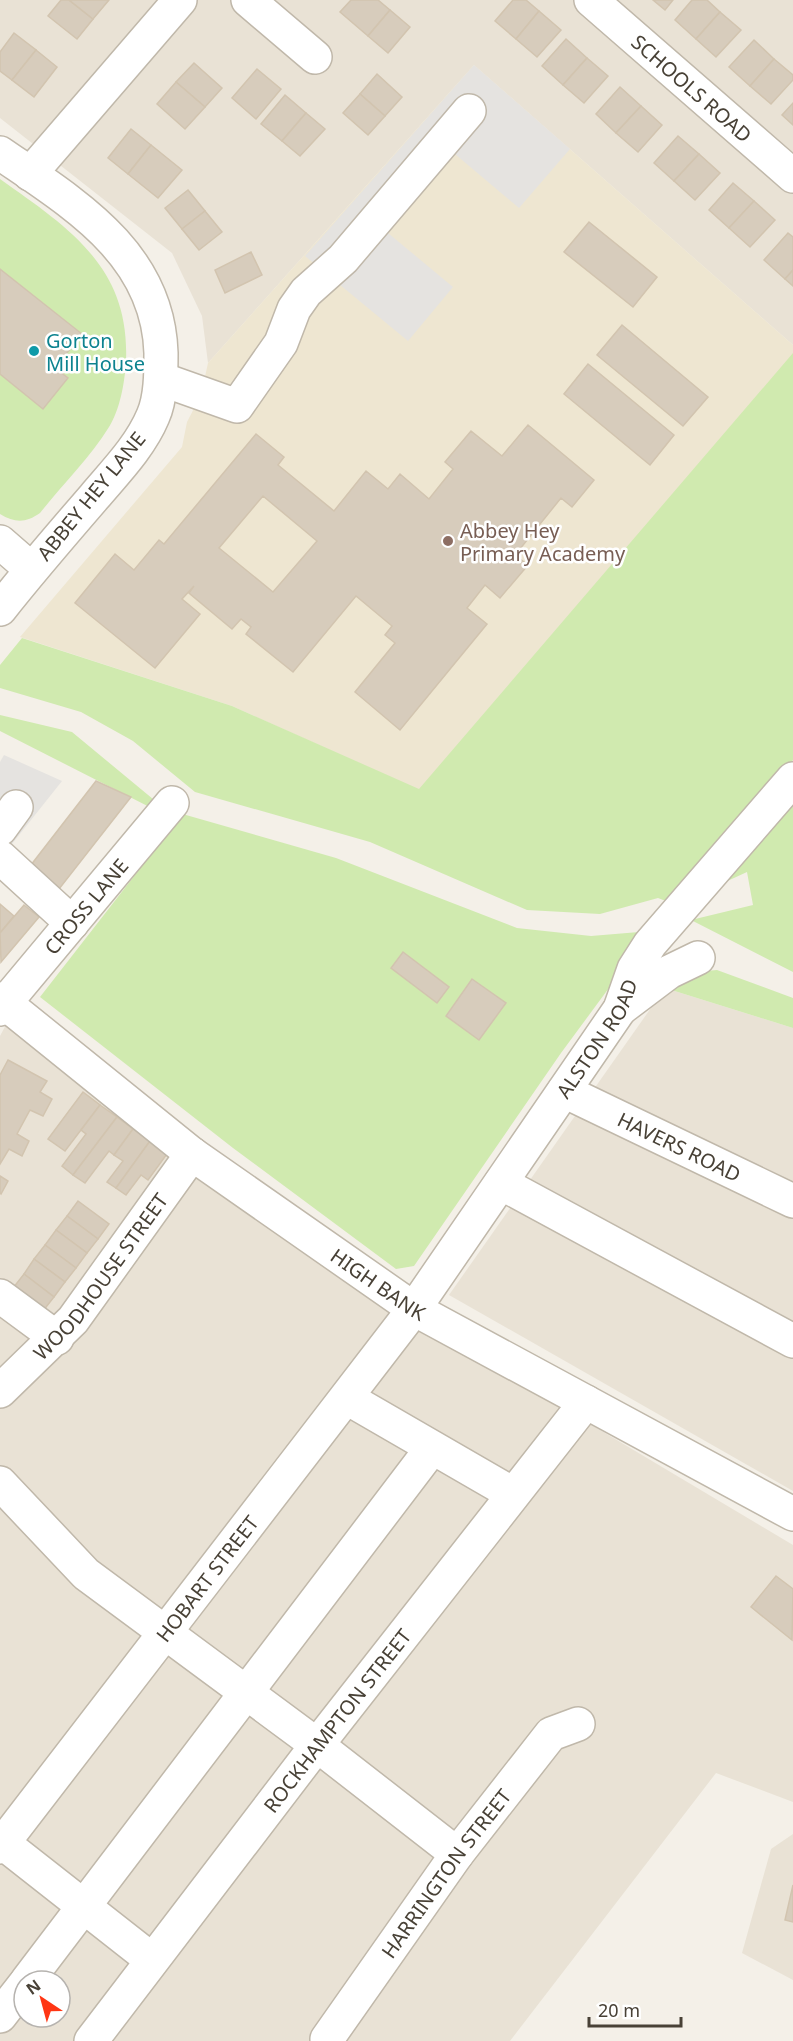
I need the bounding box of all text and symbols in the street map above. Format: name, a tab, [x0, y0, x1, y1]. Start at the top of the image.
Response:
street label: SCHOOLS ROAD	[626, 28, 758, 148]
place label: Gorton Mill House	[46, 327, 145, 377]
marker: Gorton Mill House	[27, 344, 41, 358]
street label: ABBEY HEY LANE	[31, 426, 151, 566]
place label: Abbey Hey Primary Academy	[460, 517, 626, 567]
marker: Abbey Hey Primary Academy	[441, 534, 455, 548]
street label: CROSS LANE	[38, 852, 134, 960]
street label: ALSTON ROAD	[550, 975, 643, 1103]
street label: HAVERS ROAD	[613, 1105, 745, 1188]
street label: WOODHOUSE STREET	[27, 1187, 173, 1365]
street label: HIGH BANK	[326, 1242, 431, 1327]
street label: HOBART STREET	[149, 1509, 264, 1647]
street label: ROCKHAMPTON STREET	[257, 1623, 417, 1818]
street label: HARRINGTON STREET	[375, 1783, 517, 1963]
north arrow	[12, 1969, 72, 2029]
text: N	[21, 1974, 45, 2000]
scale bar	[589, 1990, 680, 2028]
text: 20 m	[598, 1998, 640, 2022]

